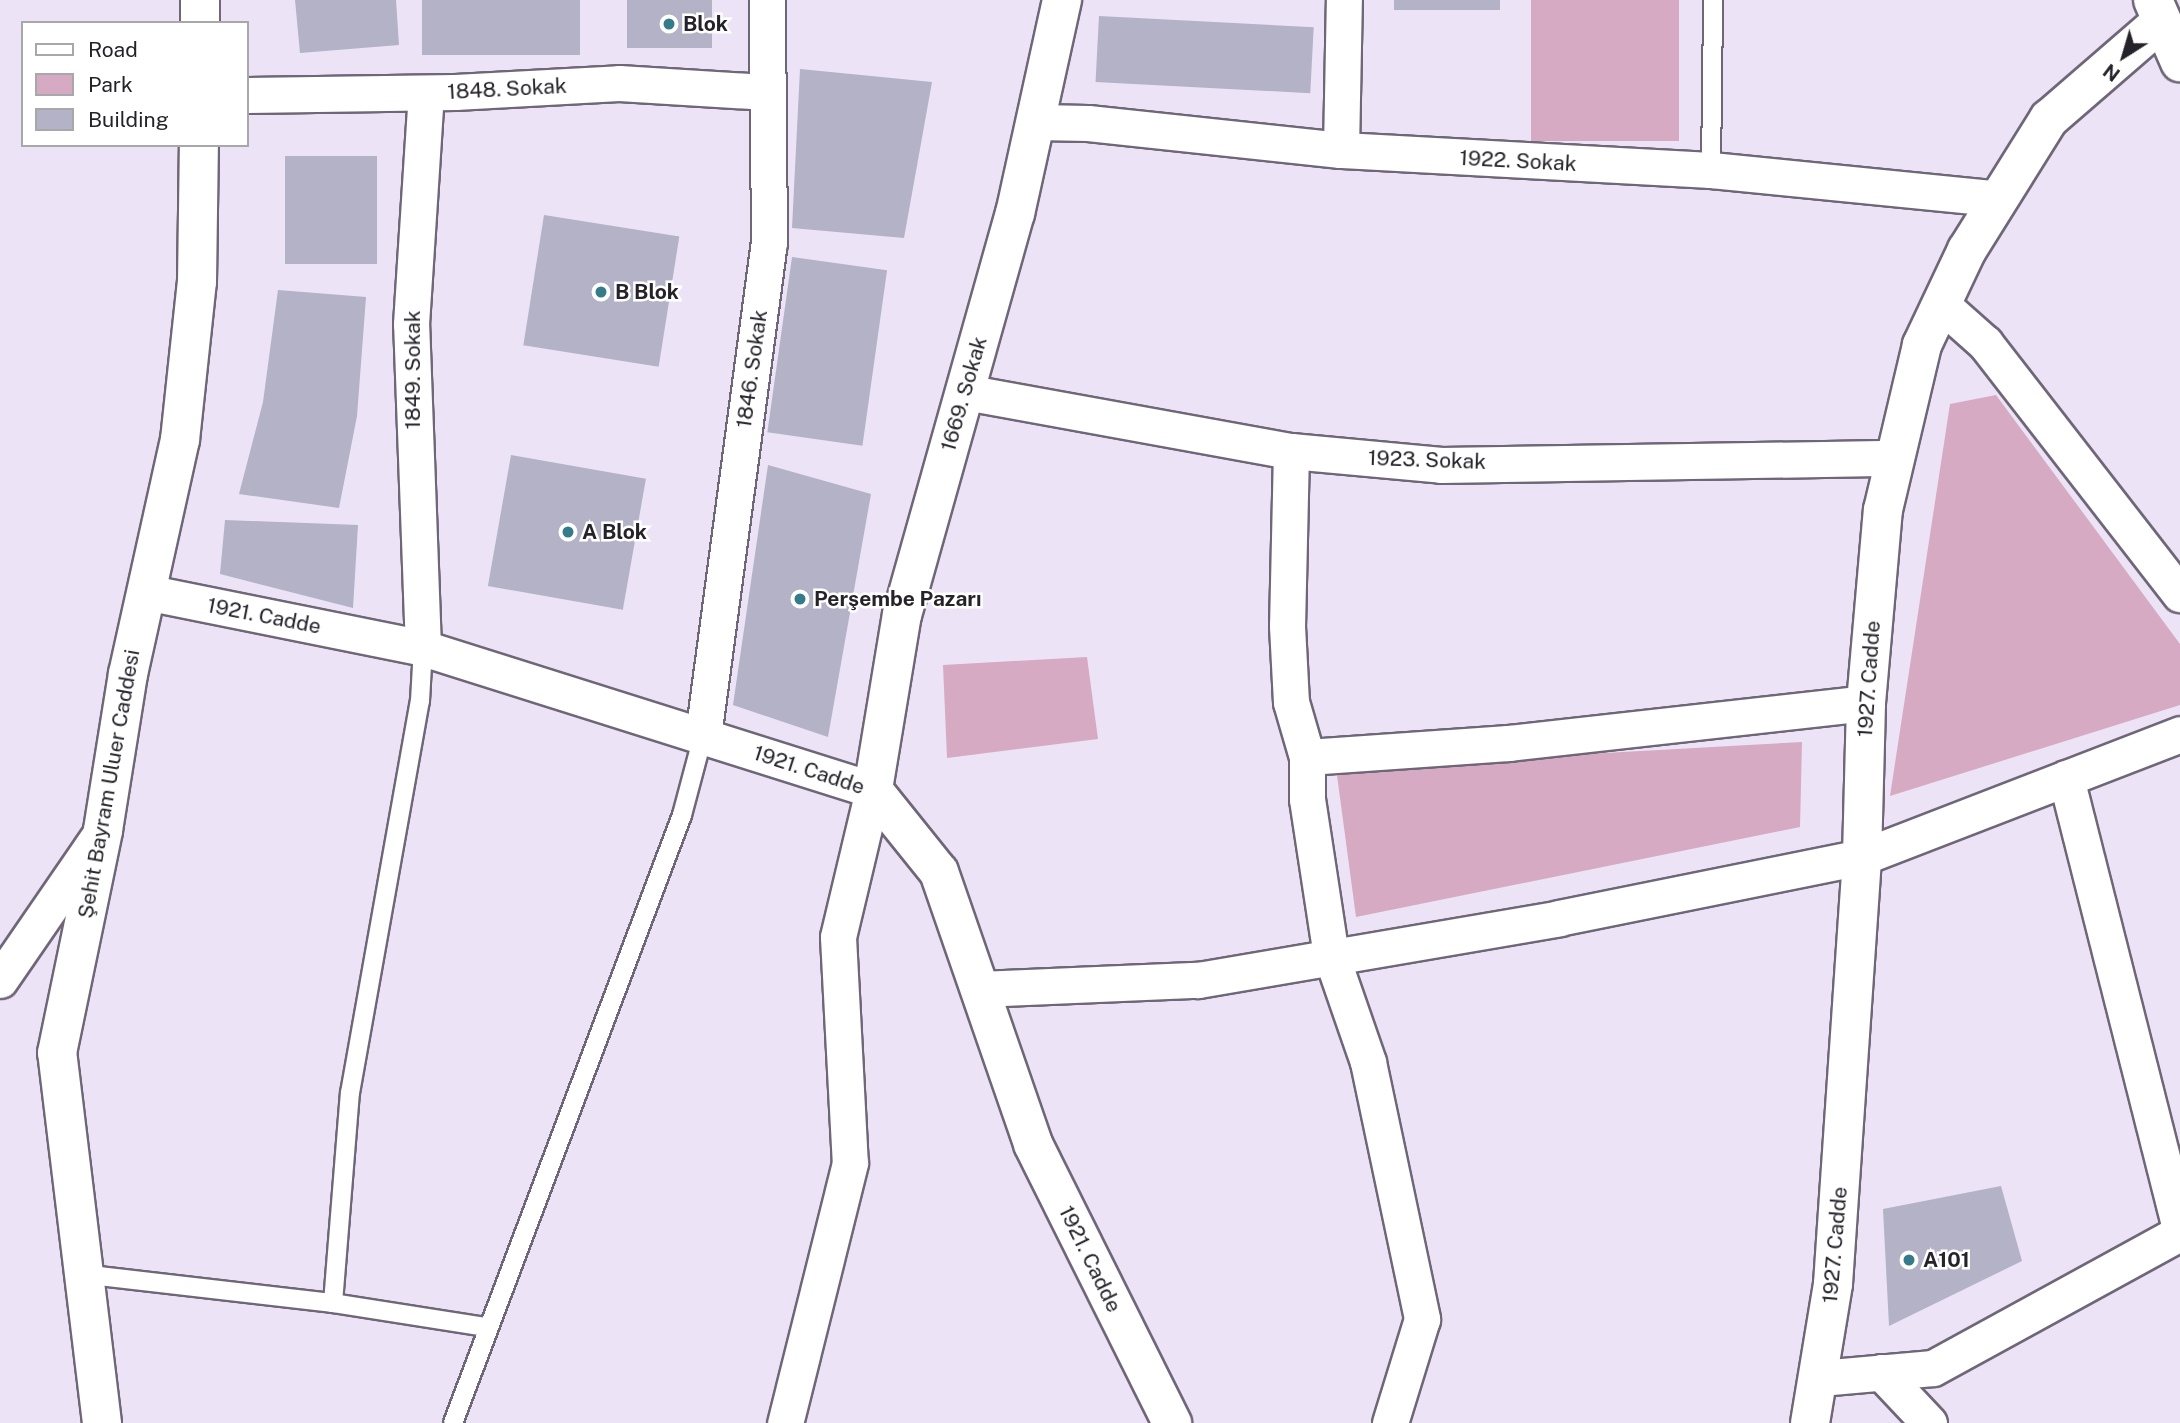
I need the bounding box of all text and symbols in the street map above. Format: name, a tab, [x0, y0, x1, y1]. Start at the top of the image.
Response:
place label: Blok	[683, 11, 728, 37]
marker: Blok	[661, 16, 677, 32]
legend	[21, 21, 248, 147]
north arrow	[2089, 21, 2159, 91]
text: Road	[88, 37, 138, 62]
text: N	[2099, 60, 2124, 86]
text: Park	[88, 72, 133, 97]
street label: 1848. Sokak	[447, 73, 567, 105]
text: Building	[88, 107, 169, 132]
street label: 1922. Sokak	[1459, 145, 1577, 177]
place label: B Blok	[615, 279, 679, 305]
marker: B Blok	[593, 284, 609, 300]
street label: 1846. Sokak	[731, 308, 773, 430]
street label: 1849. Sokak	[400, 310, 426, 430]
street label: 1669. Sokak	[936, 334, 992, 454]
street label: 1923. Sokak	[1368, 445, 1486, 475]
place label: A Blok	[582, 519, 647, 545]
marker: A Blok	[560, 524, 576, 540]
place label: Perşembe Pazarı	[814, 586, 982, 612]
marker: Perşembe Pazarı	[792, 591, 808, 607]
street label: 1921. Cadde	[205, 593, 323, 639]
street label: 1927. Cadde	[1852, 620, 1886, 738]
street label: Şehit Bayram Uluer Caddesi	[73, 648, 145, 920]
street label: 1921. Cadde	[750, 740, 868, 800]
street label: 1927. Cadde	[1817, 1186, 1853, 1304]
street label: 1921. Cadde	[1053, 1202, 1127, 1316]
place label: A101	[1923, 1247, 1970, 1273]
marker: A101	[1901, 1252, 1917, 1268]

